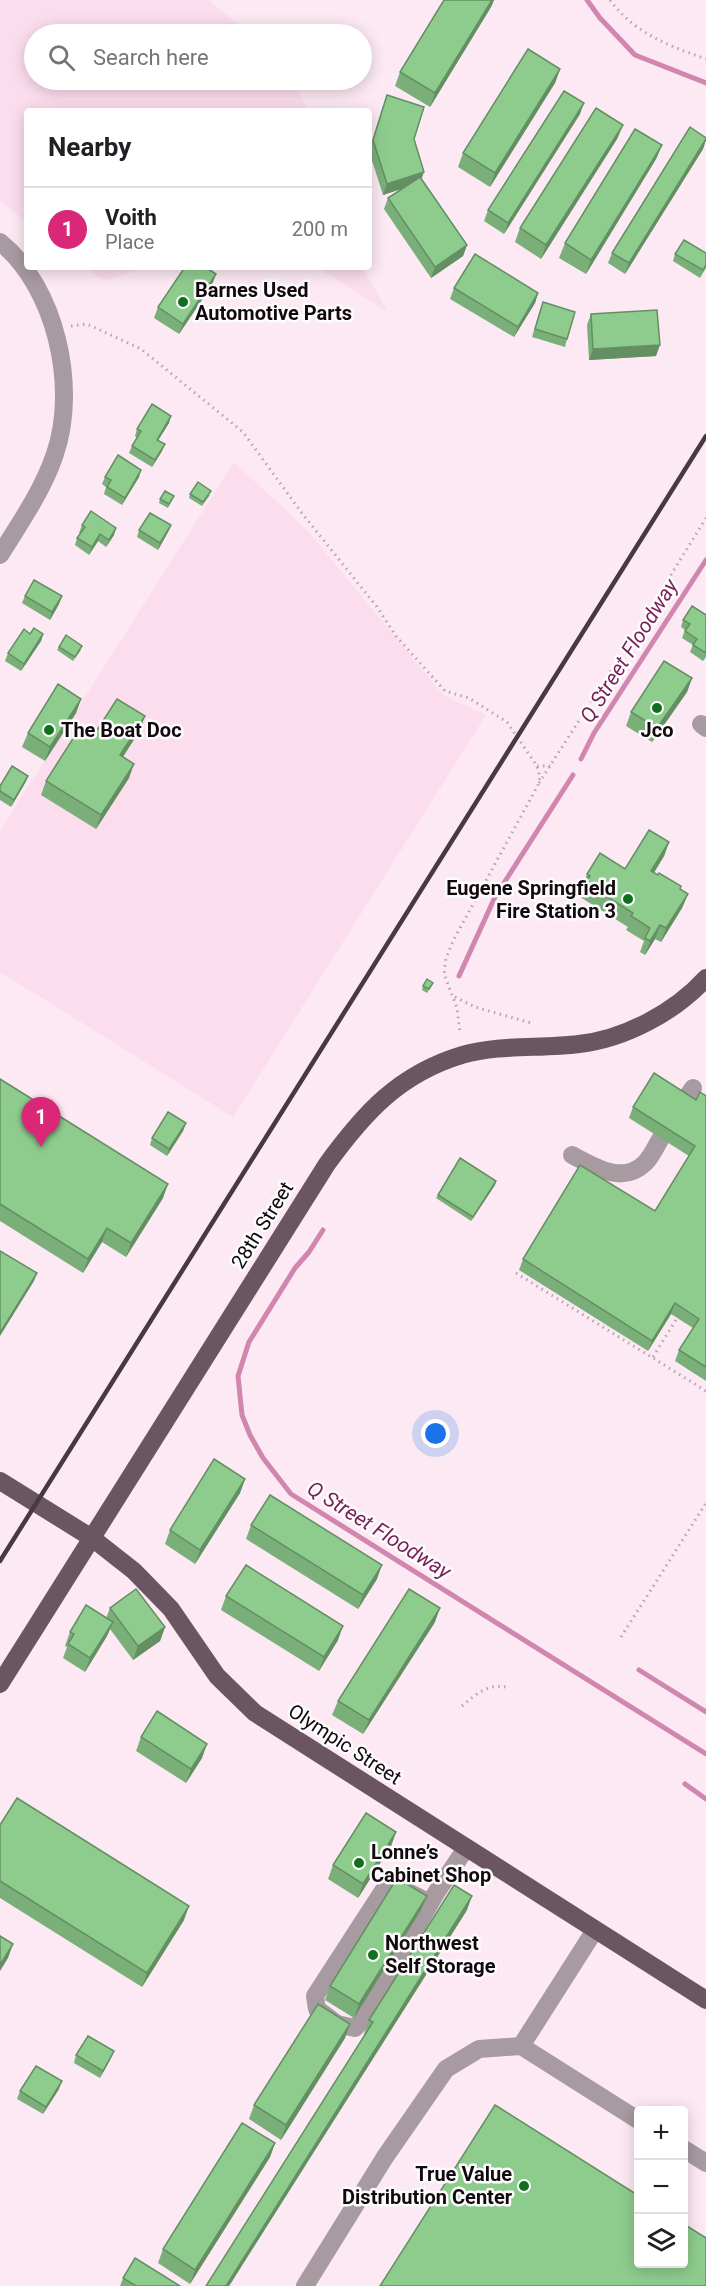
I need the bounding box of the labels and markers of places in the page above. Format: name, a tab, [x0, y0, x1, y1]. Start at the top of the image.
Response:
place label: Barnes Used Automotive Parts	[195, 278, 352, 325]
marker: Barnes Used Automotive Parts	[176, 295, 190, 309]
marker: Jco	[650, 701, 664, 715]
place label: The Boat Doc	[61, 718, 182, 742]
place label: Jco	[641, 718, 673, 742]
marker: The Boat Doc	[42, 723, 56, 737]
place label: Eugene Springfield Fire Station 3	[446, 876, 616, 923]
marker: Eugene Springfield Fire Station 3	[621, 892, 635, 906]
pin: 1	[22, 1098, 60, 1147]
place label: Lonne’s Cabinet Shop	[371, 1840, 491, 1887]
marker: Lonne’s Cabinet Shop	[352, 1856, 366, 1870]
place label: Northwest Self Storage	[385, 1931, 496, 1978]
marker: Northwest Self Storage	[366, 1948, 380, 1962]
place label: True Value Distribution Center	[342, 2162, 513, 2209]
marker: True Value Distribution Center	[517, 2179, 531, 2193]

